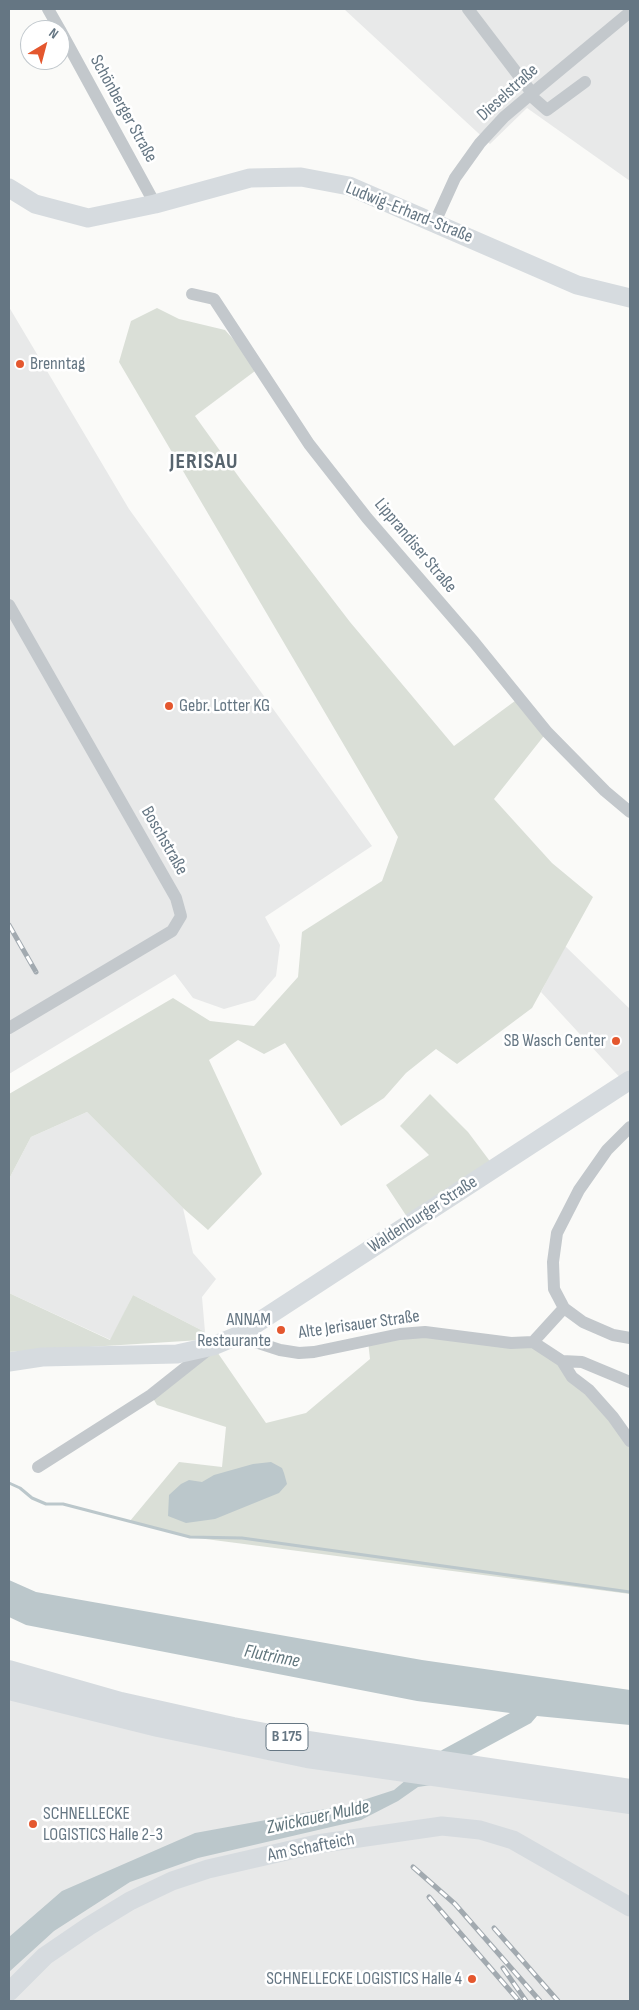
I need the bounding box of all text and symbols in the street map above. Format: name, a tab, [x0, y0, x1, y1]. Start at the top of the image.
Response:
north arrow	[20, 20, 70, 70]
text: N	[46, 24, 62, 42]
street label: Schönberger Straße	[85, 52, 161, 166]
street label: Dieselstraße	[473, 60, 543, 126]
street label: Ludwig-Erhard-Straße	[342, 178, 476, 248]
place label: Brenntag	[30, 353, 85, 375]
marker: Brenntag	[14, 358, 26, 370]
district label: JERISAU	[169, 449, 239, 475]
street label: Lipprandiser Straße	[369, 494, 461, 598]
place label: Gebr. Lotter KG	[179, 695, 270, 717]
marker: Gebr. Lotter KG	[163, 700, 175, 712]
street label: Boschstraße	[136, 803, 192, 879]
place label: SB Wasch Center	[504, 1030, 606, 1052]
marker: SB Wasch Center	[610, 1035, 622, 1047]
street label: Waldenburger Straße	[364, 1172, 482, 1258]
street label: Alte Jerisauer Straße	[297, 1306, 421, 1344]
place label: ANNAM Restaurante	[197, 1309, 271, 1352]
marker: ANNAM Restaurante	[275, 1324, 287, 1336]
water label: Flutrinne	[242, 1640, 302, 1674]
road number: B 175	[266, 1724, 308, 1750]
water label: Zwickauer Mulde	[265, 1796, 371, 1840]
place label: SCHNELLECKE LOGISTICS Halle 2-3	[43, 1803, 163, 1846]
marker: SCHNELLECKE LOGISTICS Halle 2-3	[27, 1818, 39, 1830]
street label: Am Schafteich	[266, 1829, 356, 1867]
place label: SCHNELLECKE LOGISTICS Halle 4	[266, 1968, 462, 1990]
marker: SCHNELLECKE LOGISTICS Halle 4	[466, 1973, 478, 1985]

